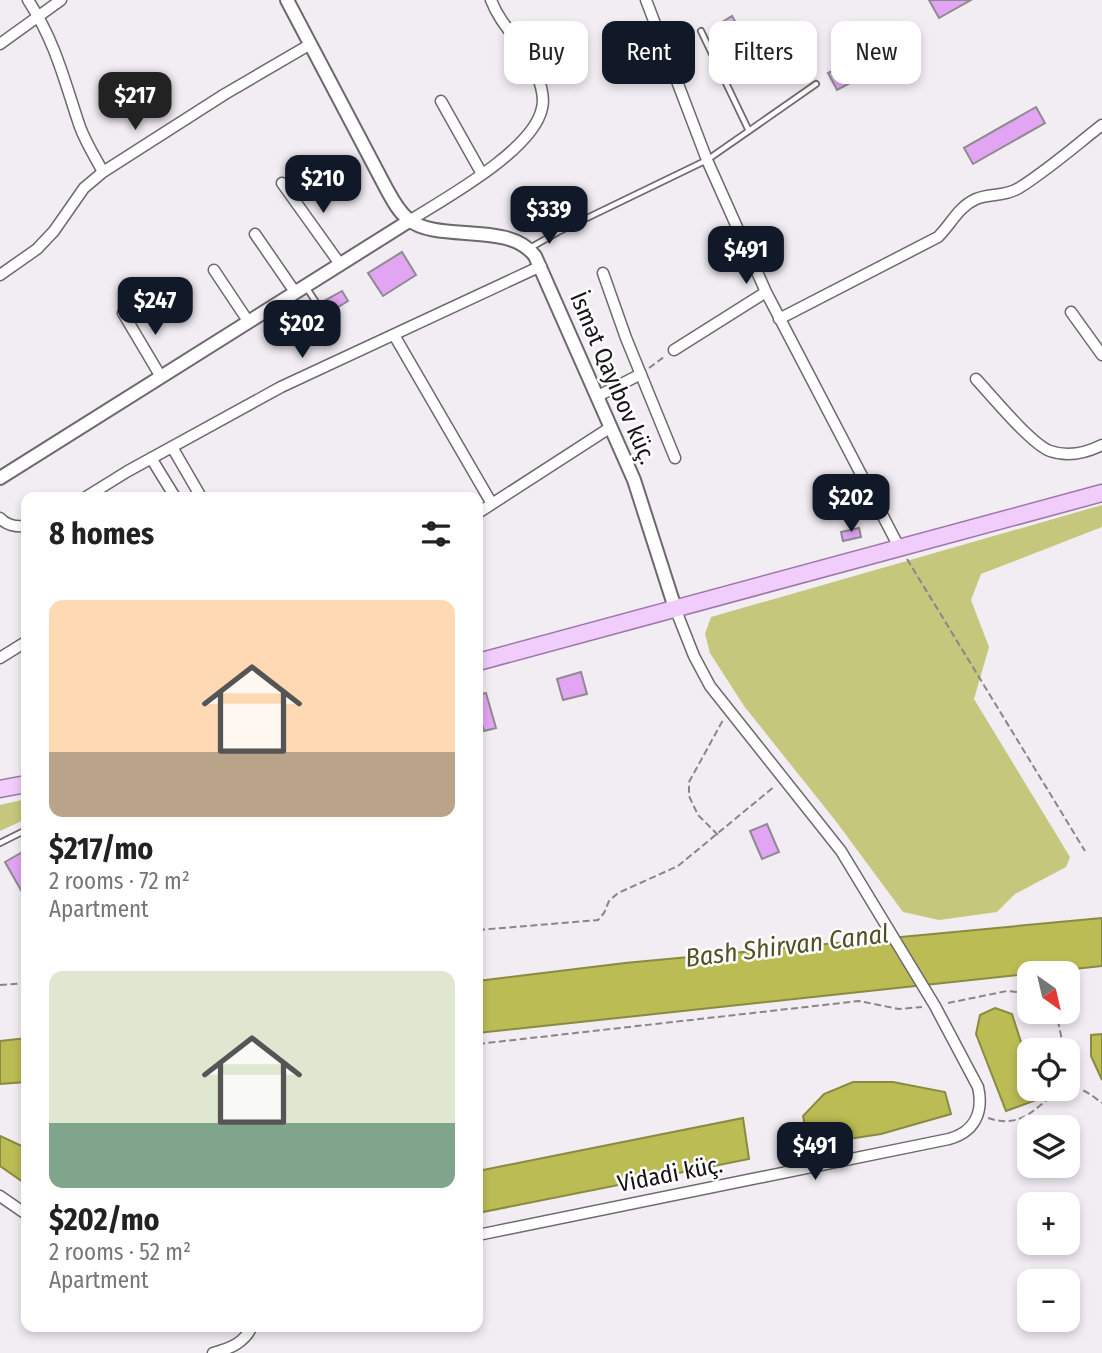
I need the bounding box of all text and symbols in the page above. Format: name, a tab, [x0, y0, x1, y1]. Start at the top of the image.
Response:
chip: Buy	[504, 21, 588, 84]
chip: Rent	[602, 21, 695, 84]
chip: Filters	[709, 21, 817, 84]
chip: New	[831, 21, 921, 84]
pin: $217	[94, 72, 176, 132]
text: $217	[114, 81, 156, 109]
pin: $210	[282, 156, 364, 215]
text: $210	[301, 164, 345, 192]
pin: $339	[508, 187, 590, 246]
text: $339	[527, 195, 571, 223]
pin: $491	[705, 226, 787, 286]
text: $491	[724, 235, 768, 263]
pin: $247	[114, 278, 196, 337]
text: $247	[134, 286, 176, 314]
street label: İsmət Qayıbov küç.	[564, 288, 662, 468]
pin: $202	[261, 300, 343, 360]
text: $202	[280, 309, 324, 337]
pin: $202	[810, 475, 892, 534]
text: $202	[829, 483, 873, 511]
icon: filters	[417, 515, 455, 553]
text: 8 homes	[49, 516, 154, 552]
icon: home	[189, 646, 315, 772]
text: $217/mo	[49, 831, 153, 867]
text: 2 rooms · 72 m²	[49, 867, 190, 895]
text: Apartment	[49, 895, 149, 923]
water label: Bash Shirvan Canal	[684, 918, 891, 974]
north arrow	[1017, 961, 1080, 1024]
map controls	[1017, 961, 1080, 1332]
icon: home	[189, 1017, 315, 1143]
button: locate	[1017, 1038, 1080, 1101]
button: layers	[1017, 1115, 1080, 1178]
pin: $491	[774, 1122, 856, 1182]
text: $491	[793, 1131, 837, 1159]
street label: Vidadi küç.	[615, 1150, 725, 1198]
button: +	[1017, 1192, 1080, 1255]
text: $202/mo	[49, 1202, 160, 1238]
text: 2 rooms · 52 m²	[49, 1238, 191, 1266]
text: Apartment	[49, 1266, 149, 1294]
button: −	[1017, 1269, 1080, 1332]

